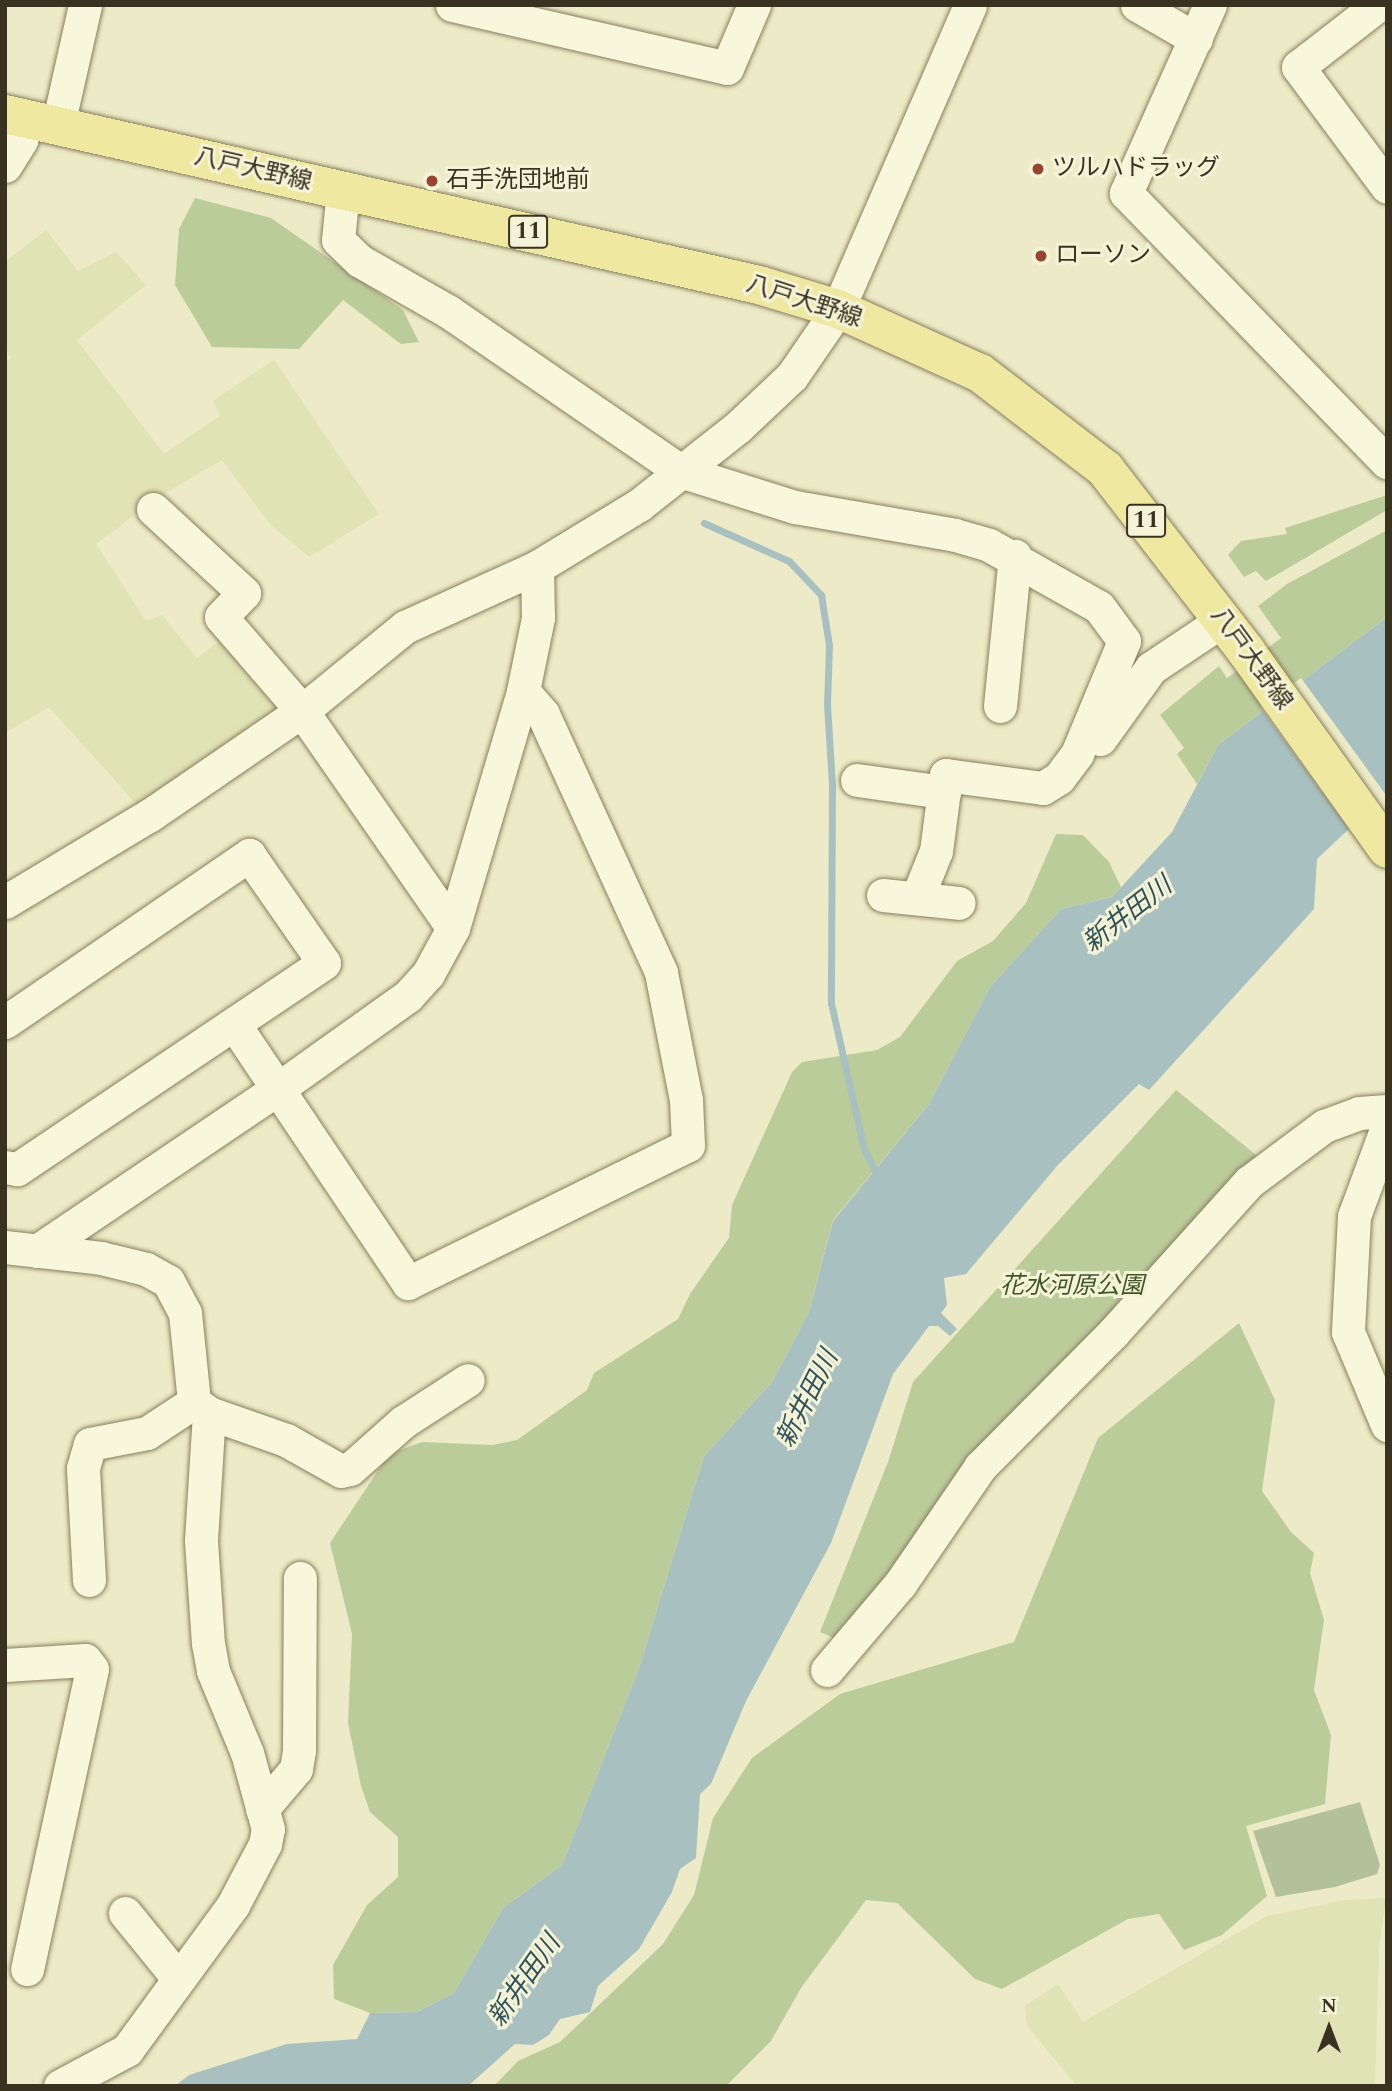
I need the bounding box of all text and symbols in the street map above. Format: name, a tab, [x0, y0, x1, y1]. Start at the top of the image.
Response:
street label: 八戸大野線	[191, 142, 315, 198]
place label: ツルハドラッグ	[1052, 155, 1220, 183]
marker: ツルハドラッグ	[1030, 161, 1046, 177]
place label: 石手洗団地前	[446, 167, 590, 195]
marker: 石手洗団地前	[424, 173, 440, 189]
road number: 11	[507, 213, 549, 252]
place label: ローソン	[1055, 242, 1151, 270]
marker: ローソン	[1033, 248, 1049, 264]
street label: 八戸大野線	[742, 270, 866, 334]
road number: 11	[1125, 502, 1167, 540]
street label: 八戸大野線	[1204, 602, 1298, 716]
water label: 新井田川	[1077, 871, 1179, 959]
park label: 花水河原公園	[1000, 1273, 1144, 1301]
water label: 新井田川	[770, 1346, 846, 1452]
water label: 新井田川	[482, 1929, 568, 2033]
text: N	[1321, 1992, 1337, 2021]
north arrow	[1294, 1993, 1364, 2063]

